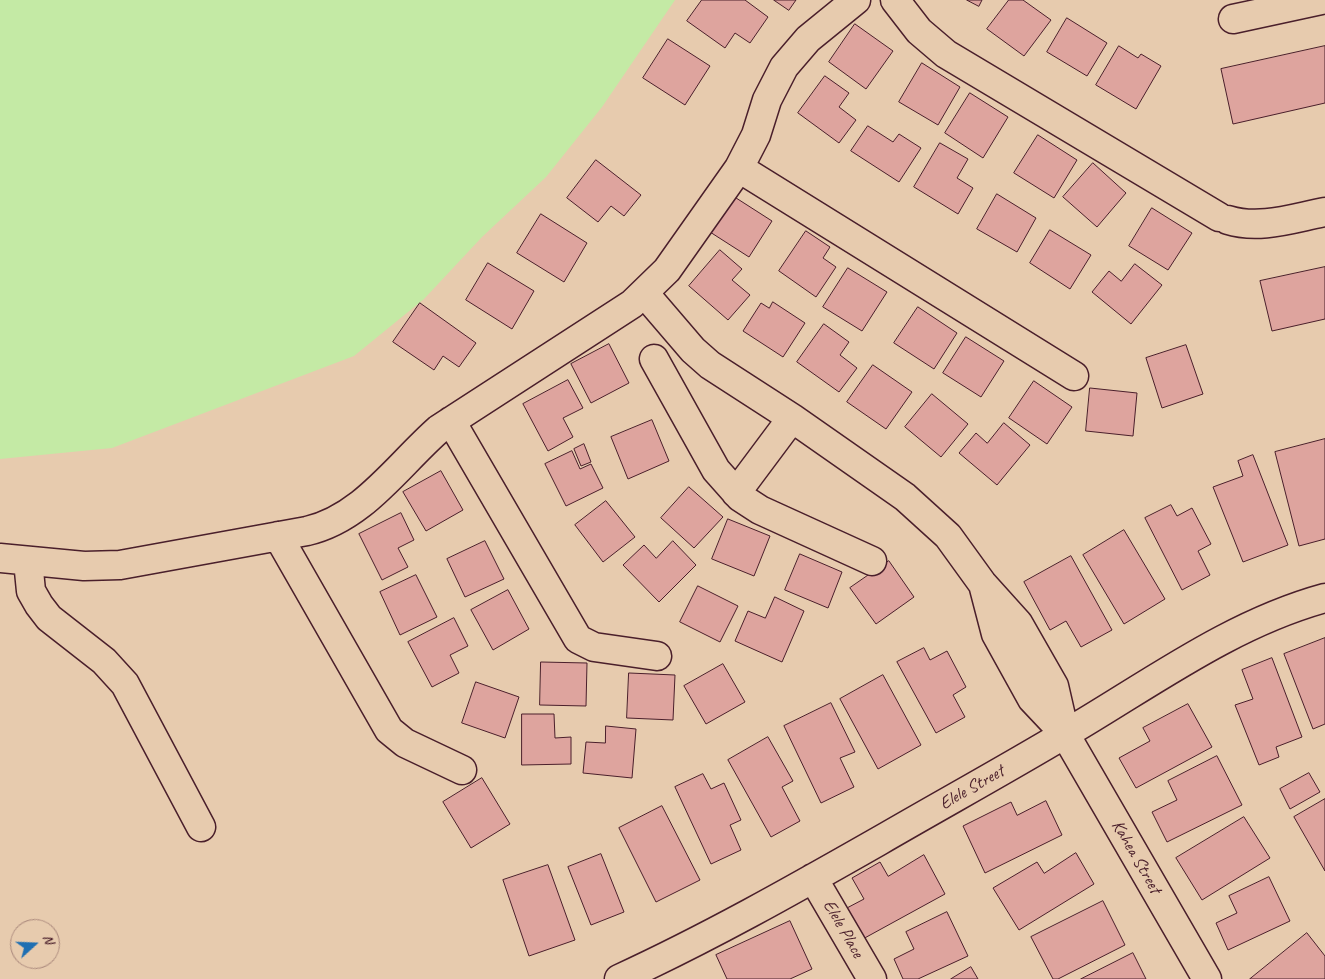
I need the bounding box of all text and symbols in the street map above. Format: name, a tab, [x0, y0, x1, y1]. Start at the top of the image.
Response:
street label: Elele Street	[936, 761, 1008, 815]
street label: Kahea Street	[1106, 816, 1166, 898]
street label: Elele Place	[818, 896, 868, 962]
north arrow	[10, 919, 60, 969]
text: N	[39, 932, 58, 946]

